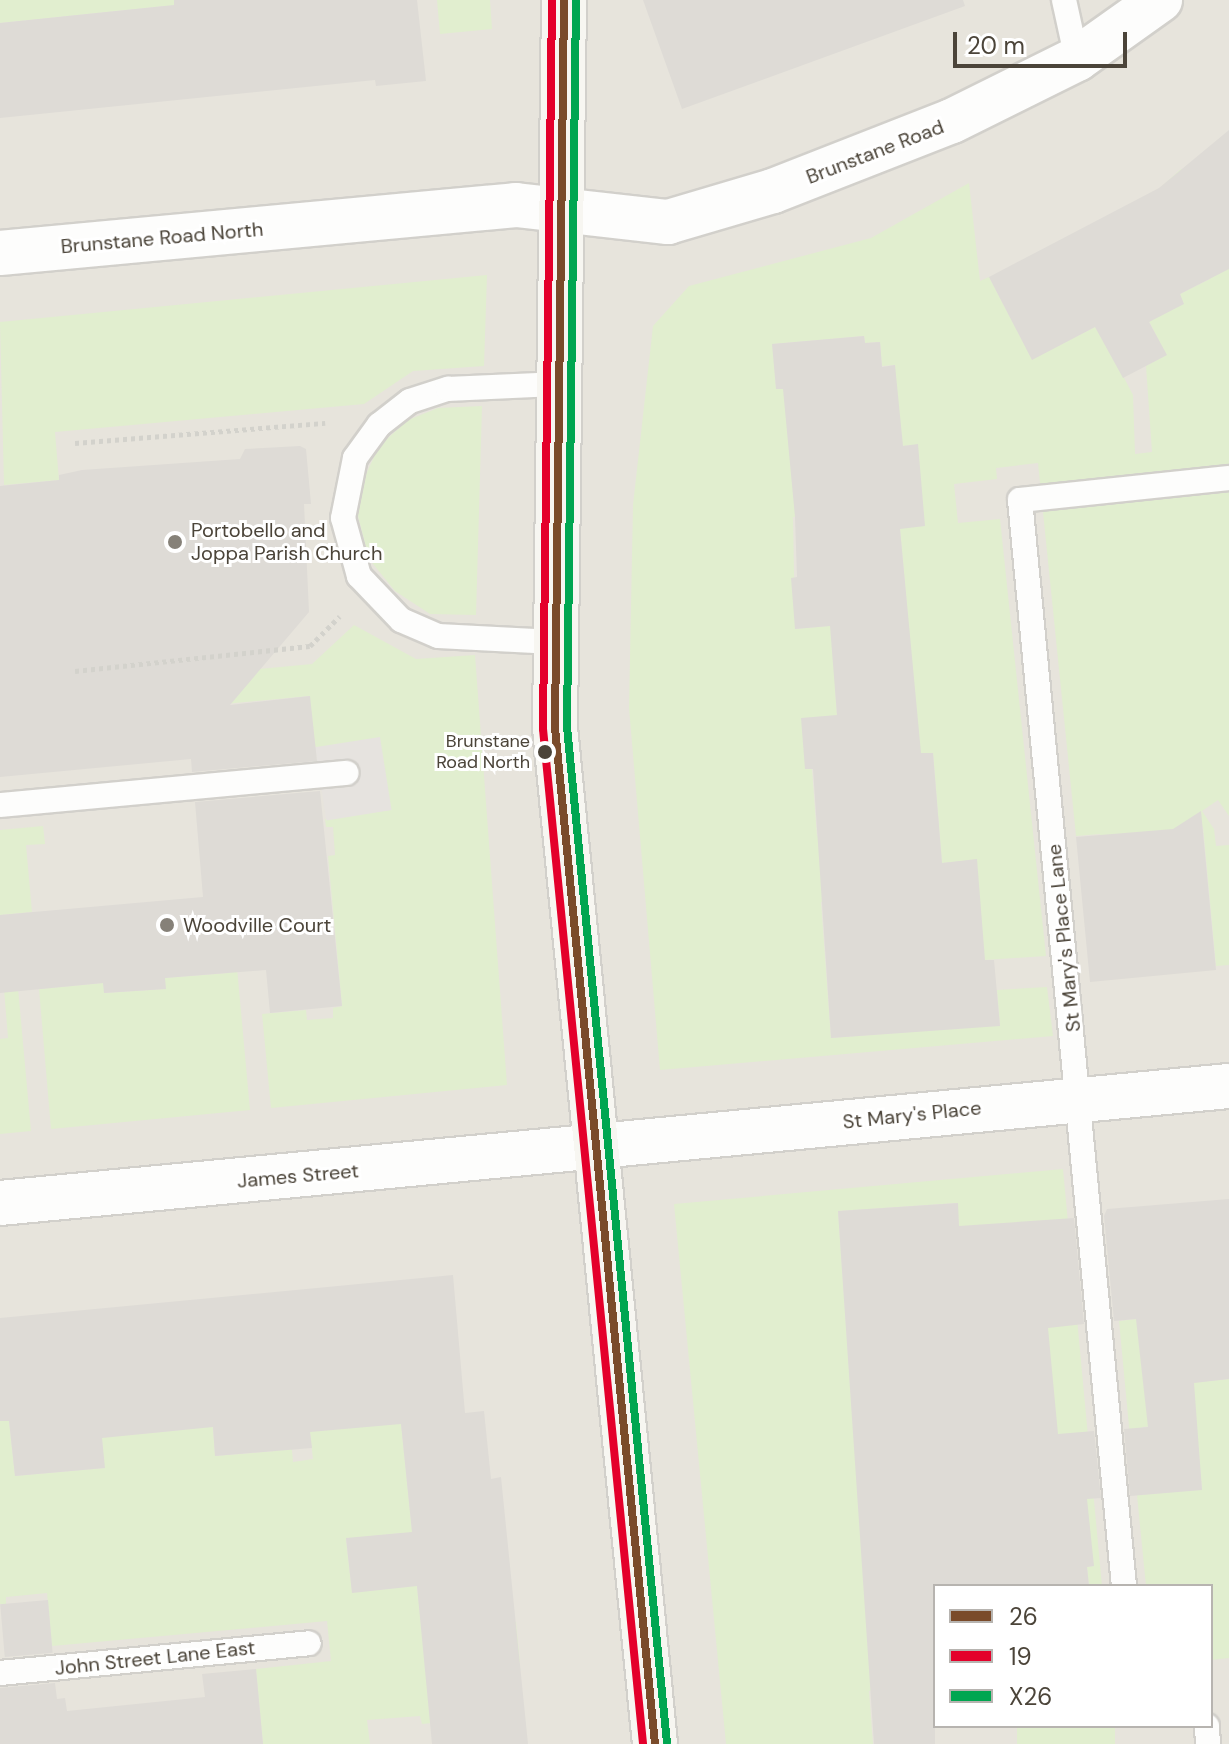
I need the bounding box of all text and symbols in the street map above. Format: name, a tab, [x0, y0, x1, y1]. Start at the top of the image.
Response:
scale bar	[957, 16, 1131, 66]
text: 20 m	[967, 30, 1025, 61]
street label: Brunstane Road	[803, 115, 947, 189]
street label: Brunstane Road North	[60, 217, 264, 259]
place label: Portobello and Joppa Parish Church	[191, 518, 382, 565]
marker: Portobello and Joppa Parish Church	[166, 533, 184, 551]
place label: Brunstane Road North	[436, 731, 530, 774]
marker: Brunstane Road North	[537, 744, 553, 760]
street label: St Mary's Place Lane	[1042, 843, 1086, 1033]
place label: Woodville Court	[183, 913, 331, 937]
marker: Woodville Court	[158, 916, 176, 934]
street label: St Mary's Place	[841, 1096, 983, 1134]
street label: James Street	[236, 1159, 360, 1193]
legend	[933, 1584, 1213, 1728]
text: 26	[1009, 1601, 1038, 1632]
street label: John Street Lane East	[54, 1636, 256, 1680]
text: 19	[1009, 1641, 1032, 1672]
text: X26	[1009, 1681, 1052, 1712]

